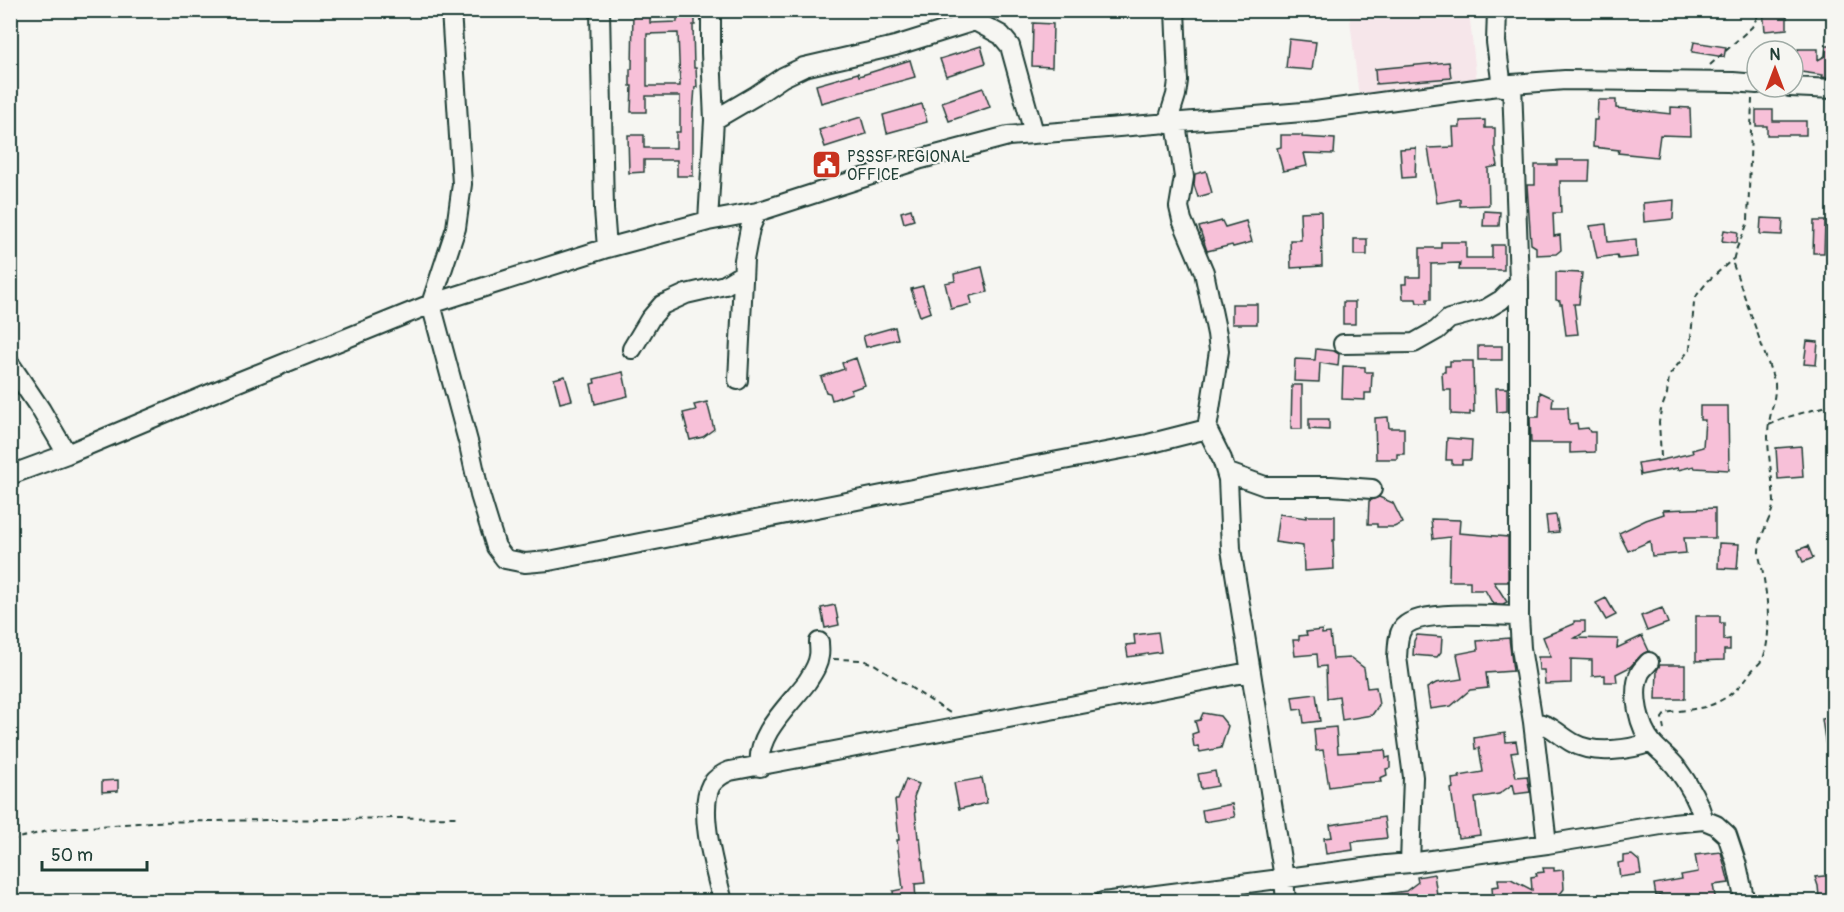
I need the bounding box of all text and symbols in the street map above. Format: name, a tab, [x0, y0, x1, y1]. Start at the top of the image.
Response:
north arrow	[1745, 39, 1805, 99]
text: N	[1770, 45, 1781, 65]
place label: PSSSF REGIONAL OFFICE	[847, 147, 970, 185]
public building icon: PSSSF REGIONAL OFFICE	[810, 149, 842, 181]
scale bar	[42, 834, 147, 872]
text: 50 m	[51, 844, 93, 867]

